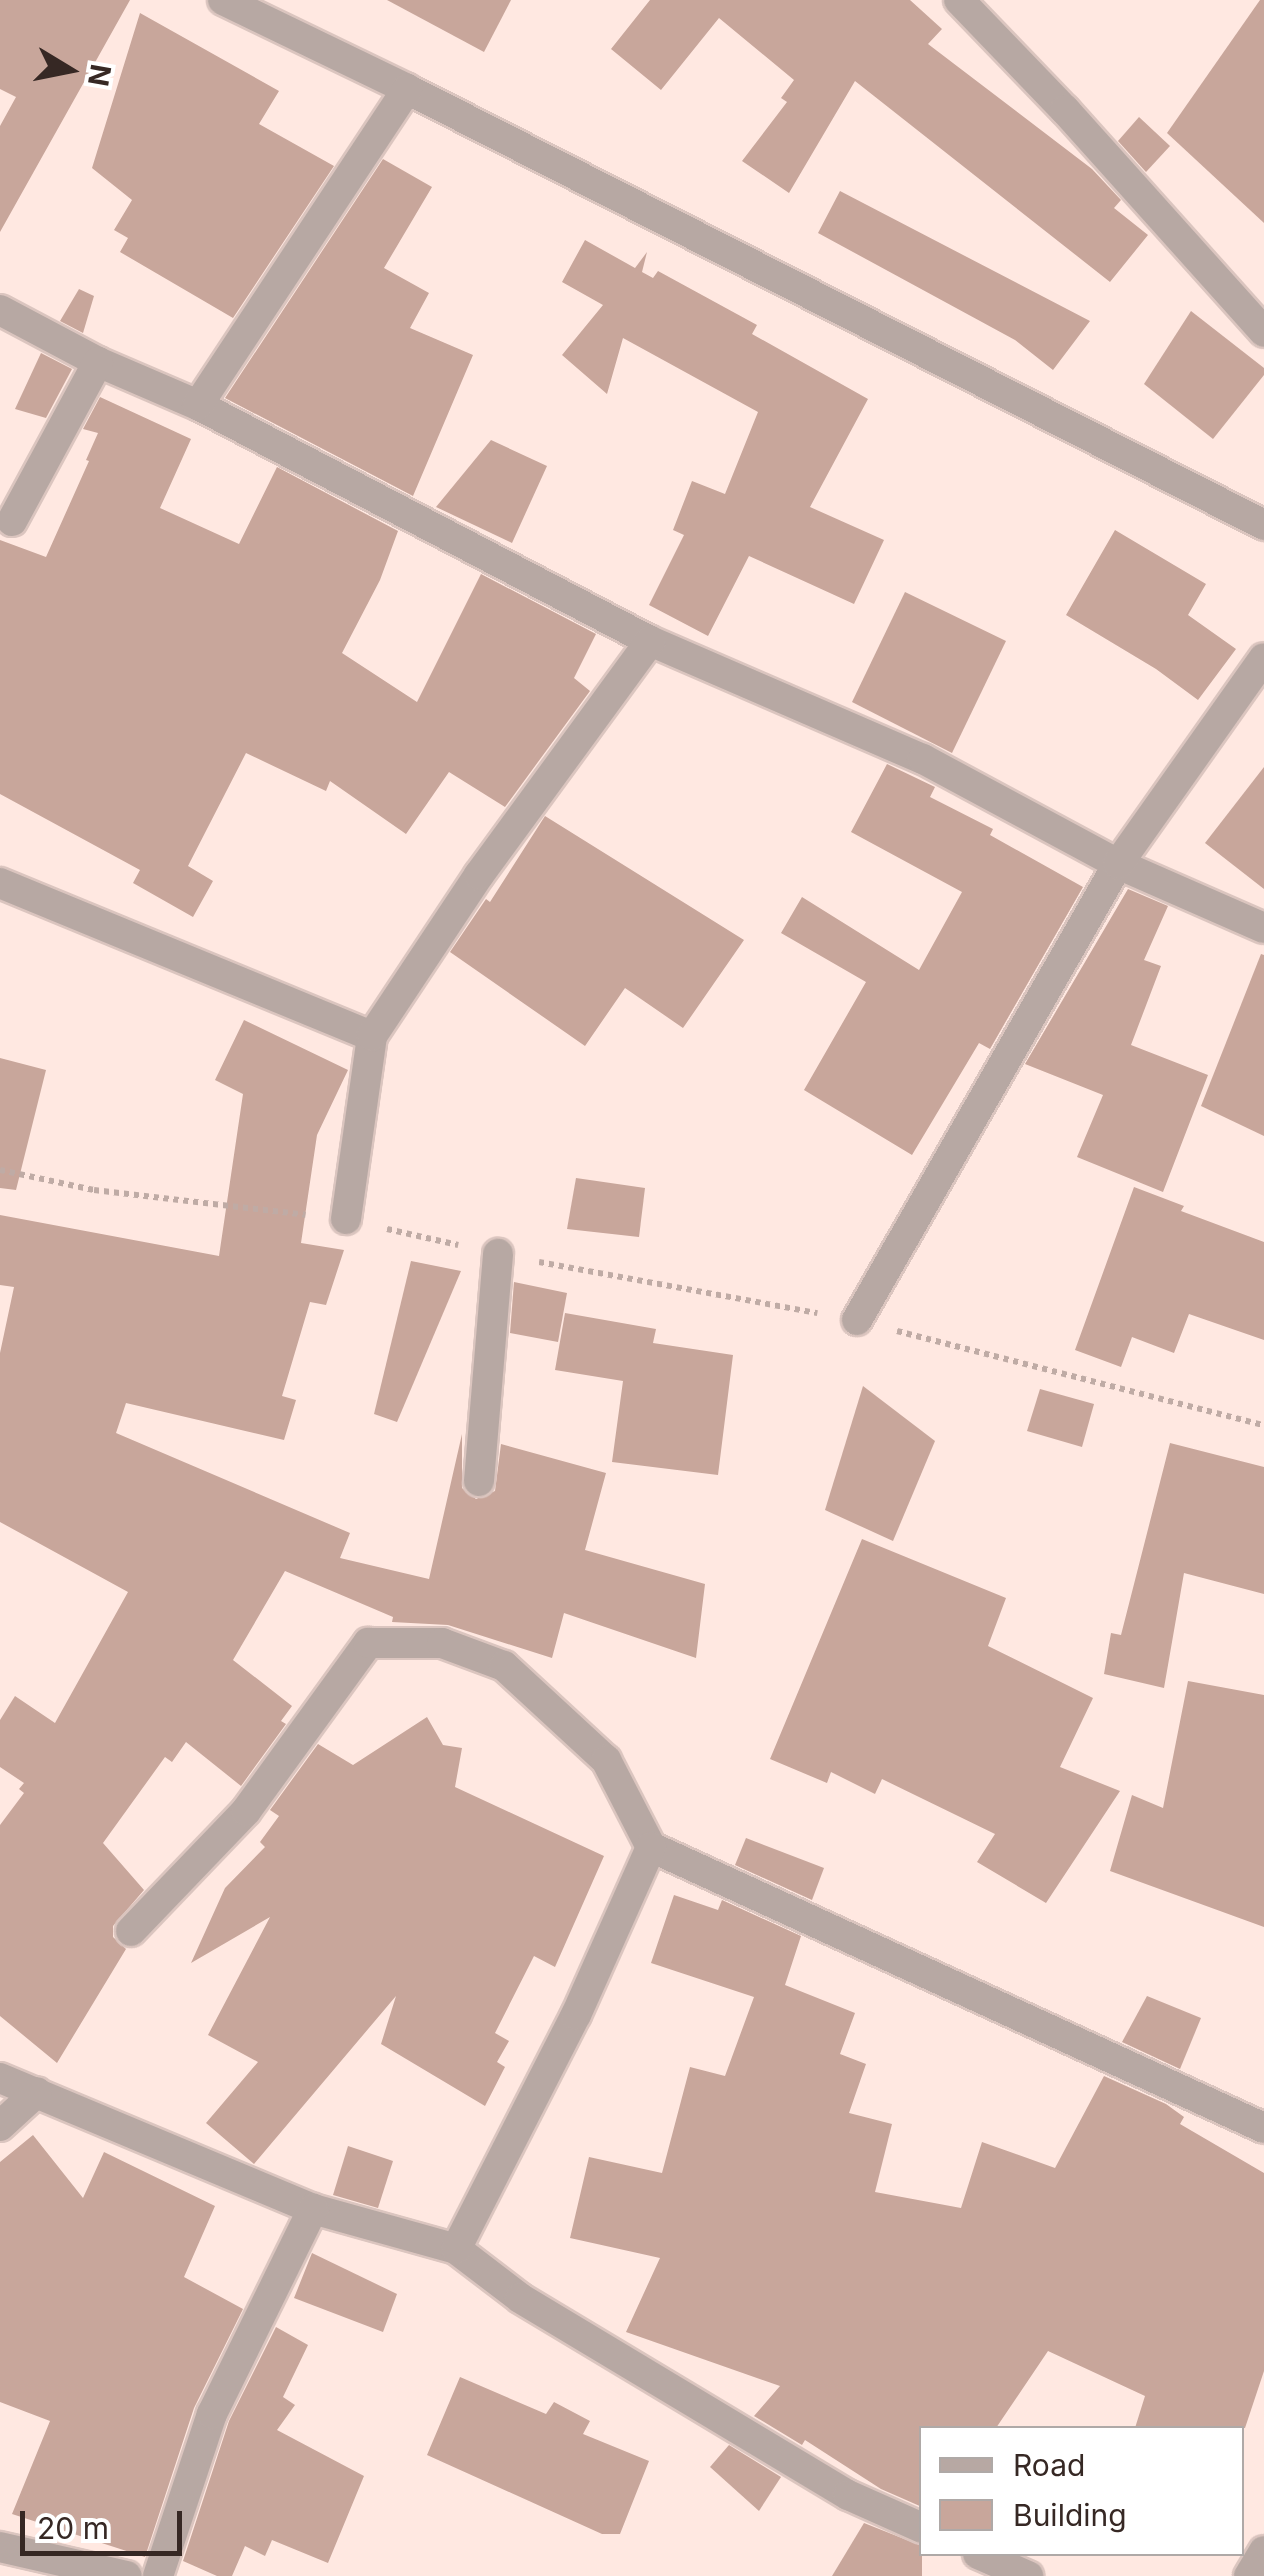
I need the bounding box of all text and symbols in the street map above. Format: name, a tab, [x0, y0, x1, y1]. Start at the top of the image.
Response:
north arrow	[20, 20, 120, 120]
text: N	[81, 62, 118, 89]
legend	[919, 2426, 1244, 2556]
text: Road	[1013, 2447, 1085, 2483]
scale bar	[25, 2491, 188, 2553]
text: Building	[1013, 2497, 1127, 2533]
text: 20 m	[37, 2510, 109, 2546]

